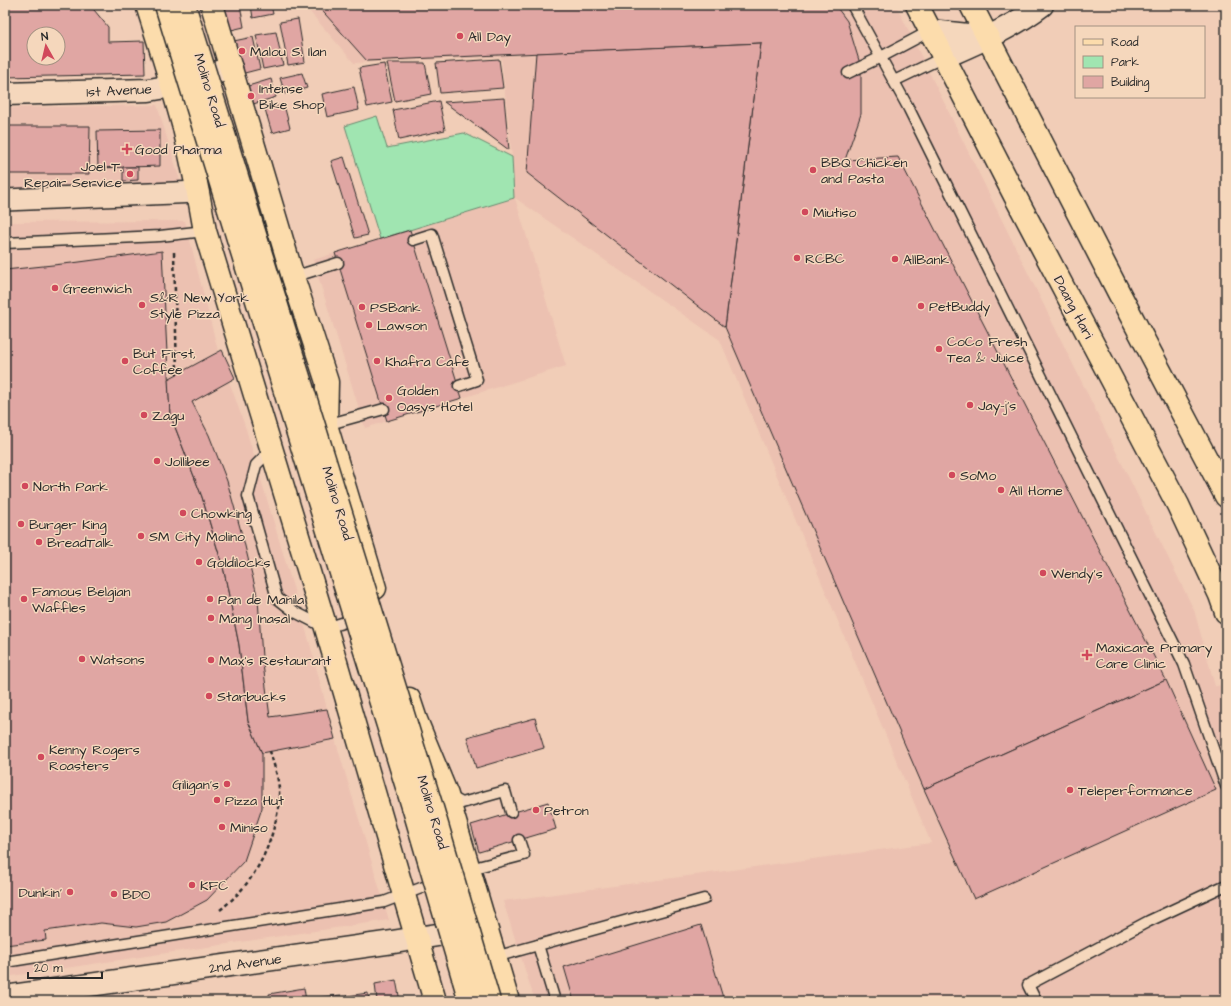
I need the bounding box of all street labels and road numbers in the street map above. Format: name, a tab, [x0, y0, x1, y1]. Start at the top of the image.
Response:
street label: Molino Road	[188, 51, 230, 130]
street label: 1st Avenue	[86, 79, 153, 103]
street label: Daang Hari	[1048, 272, 1098, 342]
street label: Molino Road	[316, 464, 358, 543]
street label: Molino Road	[411, 773, 453, 852]
street label: 2nd Avenue	[207, 949, 283, 979]

